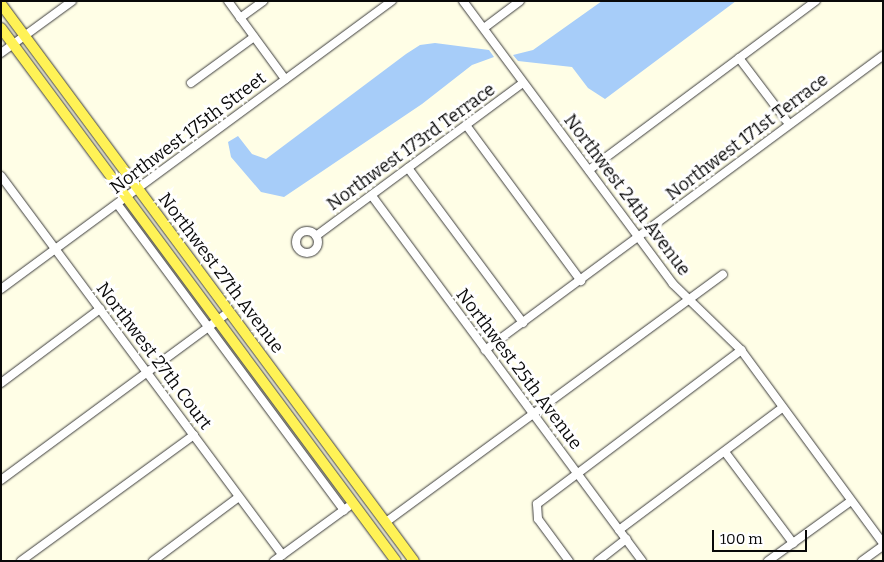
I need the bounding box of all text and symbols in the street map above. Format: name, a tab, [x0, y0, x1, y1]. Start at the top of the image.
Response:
street label: Northwest 175th Street	[106, 67, 270, 199]
street label: Northwest 171st Terrace	[662, 69, 832, 205]
street label: Northwest 173rd Terrace	[323, 79, 499, 215]
street label: Northwest 24th Avenue	[559, 110, 695, 280]
street label: Northwest 27th Avenue	[154, 189, 288, 357]
street label: Northwest 27th Court	[92, 278, 216, 434]
street label: Northwest 25th Avenue	[451, 284, 587, 454]
scale bar	[714, 520, 809, 552]
text: 100 m	[720, 530, 763, 548]

